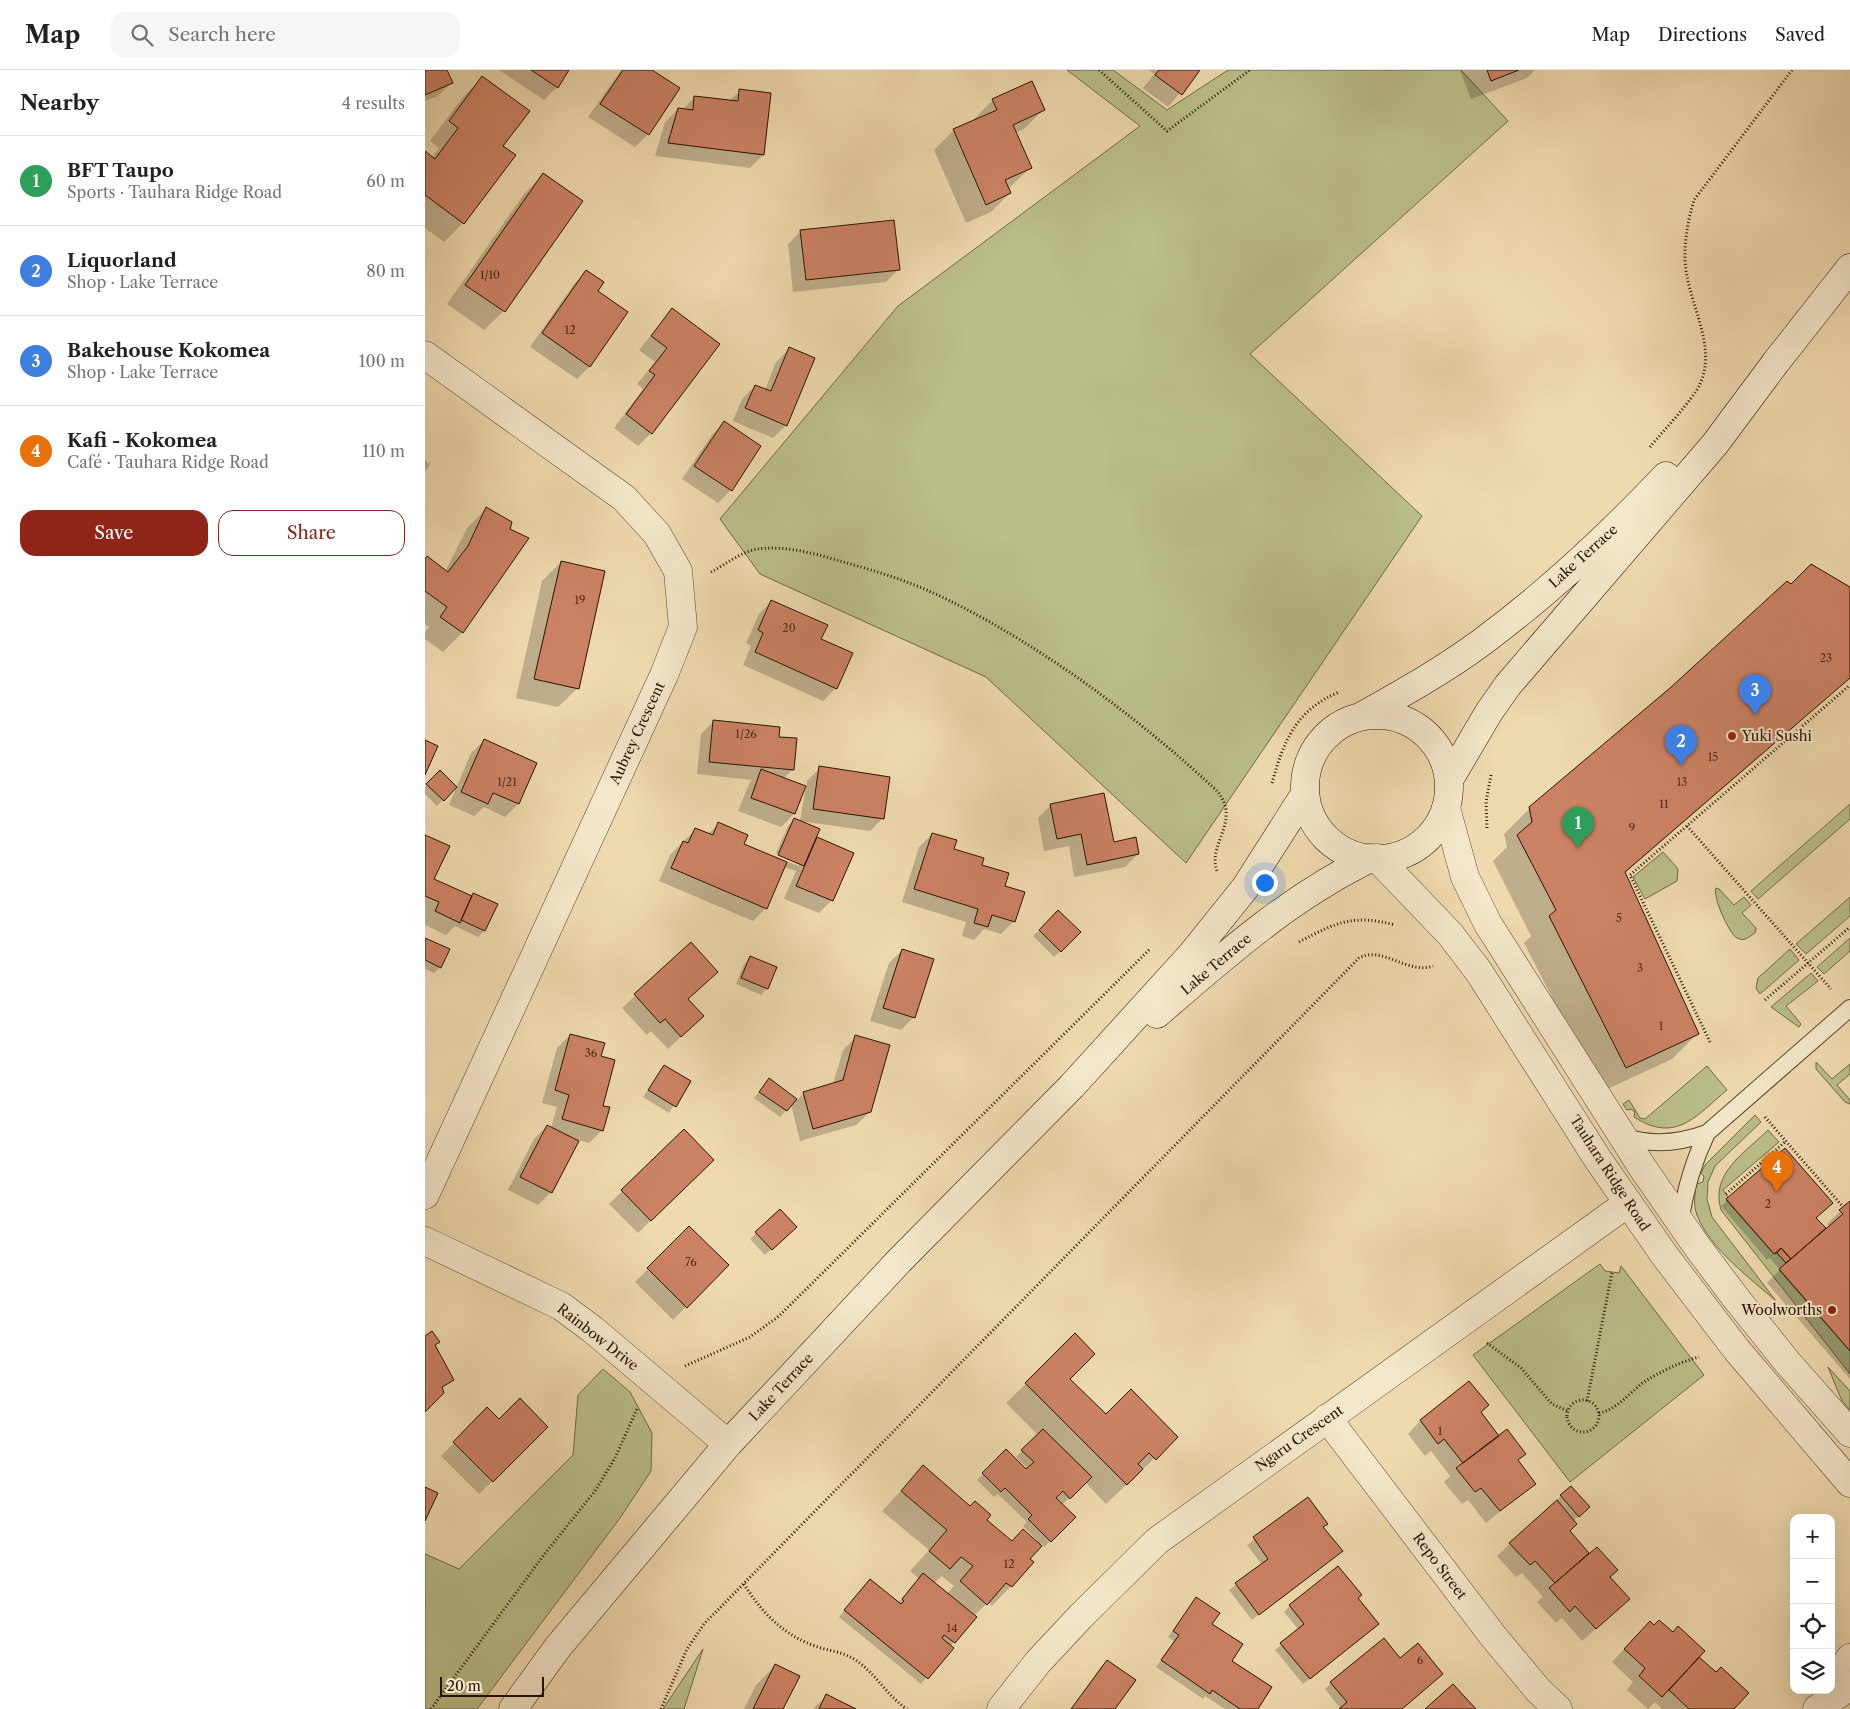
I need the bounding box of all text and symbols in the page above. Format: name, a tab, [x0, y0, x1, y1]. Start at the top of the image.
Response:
search box	[110, 12, 460, 57]
text: Map	[25, 20, 80, 49]
icon: search	[128, 21, 156, 49]
text: Search here	[168, 23, 276, 46]
text: Map	[1591, 24, 1630, 46]
text: Directions	[1658, 24, 1747, 46]
text: Saved	[1775, 24, 1825, 46]
text: Nearby	[20, 90, 99, 115]
text: 4 results	[342, 93, 405, 113]
text: BFT Taupo	[67, 159, 174, 182]
text: 1	[32, 171, 40, 191]
text: 60 m	[366, 171, 405, 191]
text: Sports · Tauhara Ridge Road	[67, 182, 282, 202]
text: Liquorland	[67, 249, 177, 272]
text: 2	[31, 261, 41, 281]
text: 80 m	[366, 261, 405, 281]
house number: 1/10	[480, 268, 500, 282]
text: Shop · Lake Terrace	[67, 272, 218, 292]
house number: 12	[565, 323, 575, 337]
text: Bakehouse Kokomea	[67, 339, 270, 362]
text: 3	[31, 351, 41, 371]
text: 100 m	[359, 351, 405, 371]
text: Shop · Lake Terrace	[67, 362, 218, 382]
text: Kafi - Kokomea	[67, 429, 217, 452]
text: 4	[31, 441, 41, 461]
text: 110 m	[362, 441, 405, 461]
text: Café · Tauhara Ridge Road	[67, 452, 269, 472]
button: Save	[20, 510, 208, 556]
button: Share	[218, 510, 405, 556]
street label: Lake Terrace	[1545, 520, 1621, 592]
house number: 19	[574, 593, 586, 607]
house number: 20	[782, 621, 796, 635]
house number: 23	[1820, 651, 1832, 665]
pin: 3	[1739, 674, 1771, 715]
street label: Aubrey Crescent	[605, 679, 669, 788]
pin: 2	[1665, 725, 1697, 766]
house number: 1/26	[735, 727, 757, 741]
place label: Yuki Sushi	[1741, 727, 1812, 745]
marker: Yuki Sushi	[1726, 730, 1738, 742]
house number: 15	[1708, 750, 1718, 764]
house number: 1/21	[497, 775, 517, 789]
house number: 13	[1677, 775, 1687, 789]
house number: 11	[1659, 797, 1669, 811]
pin: 1	[1562, 807, 1594, 848]
house number: 9	[1629, 821, 1635, 835]
your location	[1252, 870, 1278, 896]
house number: 5	[1616, 911, 1622, 925]
street label: Lake Terrace	[1177, 929, 1255, 999]
house number: 3	[1637, 961, 1643, 975]
house number: 1	[1659, 1019, 1664, 1033]
house number: 36	[585, 1046, 598, 1060]
street label: Tauhara Ridge Road	[1566, 1112, 1654, 1235]
pin: 4	[1761, 1151, 1793, 1192]
house number: 2	[1765, 1197, 1771, 1211]
house number: 76	[685, 1255, 697, 1269]
street label: Rainbow Drive	[554, 1300, 642, 1375]
place label: Woolworths	[1740, 1301, 1822, 1319]
marker: Woolworths	[1826, 1304, 1838, 1316]
street label: Lake Terrace	[745, 1349, 817, 1425]
street label: Ngaru Crescent	[1251, 1401, 1347, 1475]
house number: 1	[1438, 1424, 1443, 1438]
map controls	[1790, 1514, 1835, 1694]
button: +	[1790, 1514, 1835, 1559]
street label: Repo Street	[1409, 1529, 1471, 1603]
house number: 12	[1004, 1557, 1014, 1571]
button: −	[1790, 1559, 1835, 1604]
button: locate	[1790, 1604, 1835, 1649]
house number: 14	[947, 1621, 957, 1635]
button: layers	[1790, 1649, 1835, 1694]
house number: 6	[1417, 1653, 1424, 1667]
scale bar	[440, 1674, 544, 1697]
text: 20 m	[447, 1677, 481, 1695]

